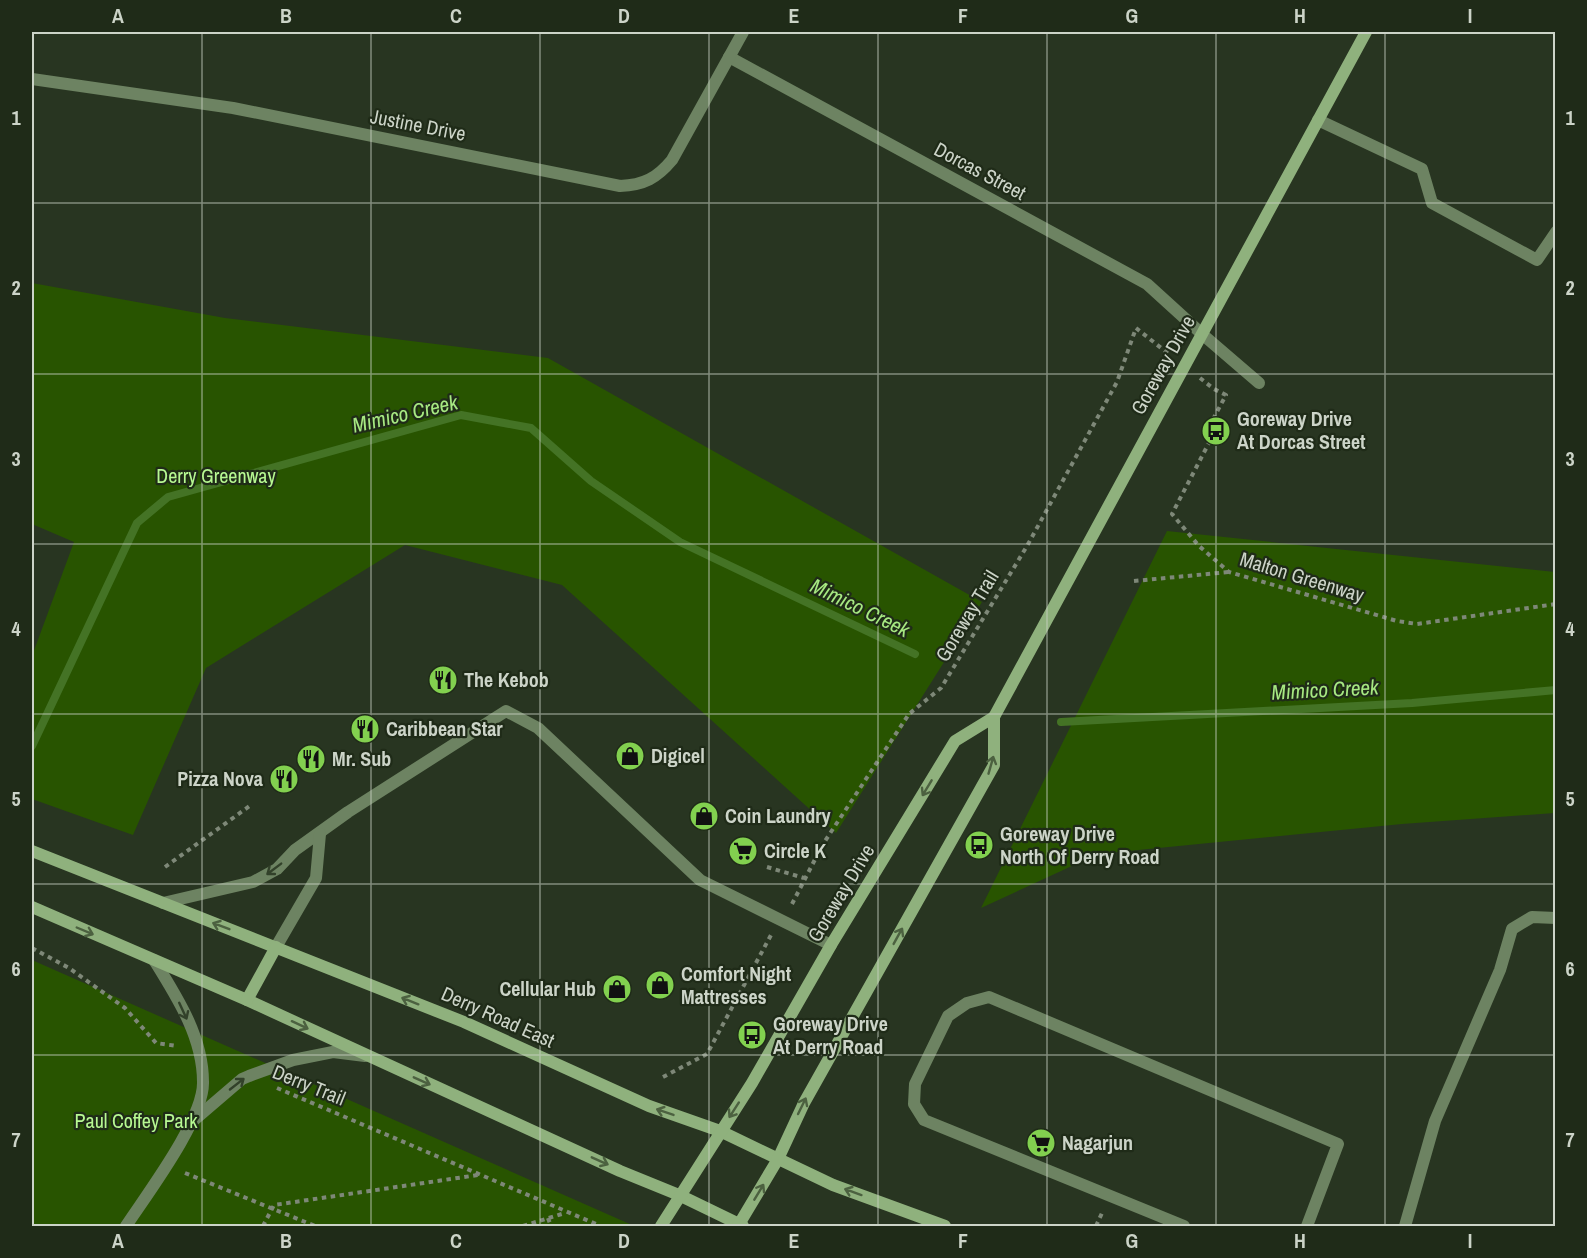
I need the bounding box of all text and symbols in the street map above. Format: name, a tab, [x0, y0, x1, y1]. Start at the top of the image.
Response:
text: A	[112, 2, 124, 29]
text: B	[280, 2, 292, 29]
text: C	[450, 2, 462, 29]
text: D	[618, 2, 630, 29]
text: E	[789, 2, 800, 29]
text: F	[958, 2, 968, 29]
text: G	[1126, 2, 1138, 29]
text: H	[1294, 2, 1306, 29]
text: I	[1468, 2, 1472, 29]
street label: Justine Drive	[368, 102, 468, 147]
text: 1	[11, 104, 21, 131]
text: 1	[1565, 104, 1575, 131]
street label: Dorcas Street	[930, 135, 1031, 206]
text: 2	[11, 274, 21, 301]
text: 2	[1565, 274, 1575, 301]
street label: Goreway Drive	[1124, 310, 1201, 419]
water label: Mimico Creek	[349, 387, 462, 440]
place label: Goreway Drive At Dorcas Street	[1237, 405, 1366, 455]
bus stop icon: Goreway Drive At Dorcas Street	[1200, 415, 1232, 447]
text: 3	[11, 445, 21, 472]
text: 3	[1565, 445, 1575, 472]
park label: Derry Greenway	[156, 462, 276, 489]
street label: Malton Greenway	[1237, 545, 1368, 608]
street label: Goreway Trail	[929, 565, 1004, 666]
water label: Mimico Creek	[806, 571, 916, 645]
text: 4	[11, 615, 21, 642]
text: 4	[1565, 615, 1575, 642]
restaurant icon: The Kebob	[427, 664, 459, 696]
place label: The Kebob	[464, 666, 549, 693]
water label: Mimico Creek	[1271, 672, 1381, 707]
restaurant icon: Caribbean Star	[349, 713, 381, 745]
place label: Caribbean Star	[386, 715, 503, 742]
shop icon: Digicel	[614, 740, 646, 772]
place label: Digicel	[651, 742, 705, 769]
restaurant icon: Mr. Sub	[295, 743, 327, 775]
place label: Mr. Sub	[332, 745, 391, 772]
one-way arrow	[986, 756, 997, 775]
restaurant icon: Pizza Nova	[268, 763, 300, 795]
place label: Pizza Nova	[177, 765, 263, 792]
one-way arrow	[920, 779, 932, 796]
text: 5	[11, 785, 21, 812]
text: 5	[1565, 785, 1575, 812]
shop icon: Coin Laundry	[688, 800, 720, 832]
place label: Coin Laundry	[725, 802, 832, 829]
place label: Goreway Drive North Of Derry Road	[1000, 820, 1159, 870]
bus stop icon: Goreway Drive North Of Derry Road	[963, 829, 995, 861]
supermarket icon: Circle K	[727, 835, 759, 867]
place label: Circle K	[764, 837, 826, 864]
street label: Goreway Drive	[801, 839, 880, 947]
one-way arrow	[267, 863, 283, 875]
one-way arrow	[213, 920, 231, 931]
one-way arrow	[76, 925, 94, 937]
one-way arrow	[892, 928, 904, 945]
text: 6	[11, 955, 21, 982]
text: 6	[1565, 955, 1575, 982]
place label: Comfort Night Mattresses	[681, 960, 792, 1010]
shop icon: Comfort Night Mattresses	[644, 969, 676, 1001]
shop icon: Cellular Hub	[601, 973, 633, 1005]
place label: Cellular Hub	[499, 975, 596, 1002]
street label: Derry Road East	[437, 980, 559, 1054]
one-way arrow	[401, 995, 420, 1006]
one-way arrow	[178, 1001, 190, 1019]
place label: Goreway Drive At Derry Road	[773, 1010, 888, 1060]
one-way arrow	[291, 1019, 309, 1031]
bus stop icon: Goreway Drive At Derry Road	[736, 1019, 768, 1051]
street label: Derry Trail	[269, 1058, 350, 1111]
one-way arrow	[413, 1076, 431, 1087]
one-way arrow	[228, 1078, 244, 1091]
one-way arrow	[797, 1098, 809, 1116]
one-way arrow	[728, 1101, 740, 1118]
one-way arrow	[656, 1105, 675, 1116]
park label: Paul Coffey Park	[75, 1107, 198, 1134]
text: 7	[11, 1126, 21, 1153]
text: 7	[1565, 1126, 1575, 1153]
supermarket icon: Nagarjun	[1025, 1127, 1057, 1159]
place label: Nagarjun	[1062, 1129, 1133, 1156]
one-way arrow	[590, 1156, 608, 1168]
one-way arrow	[753, 1184, 765, 1201]
one-way arrow	[844, 1186, 863, 1197]
text: A	[112, 1227, 124, 1254]
text: B	[280, 1227, 292, 1254]
text: C	[450, 1227, 462, 1254]
text: D	[618, 1227, 630, 1254]
text: E	[789, 1227, 800, 1254]
text: F	[958, 1227, 968, 1254]
text: G	[1126, 1227, 1138, 1254]
text: H	[1294, 1227, 1306, 1254]
text: I	[1468, 1227, 1472, 1254]

